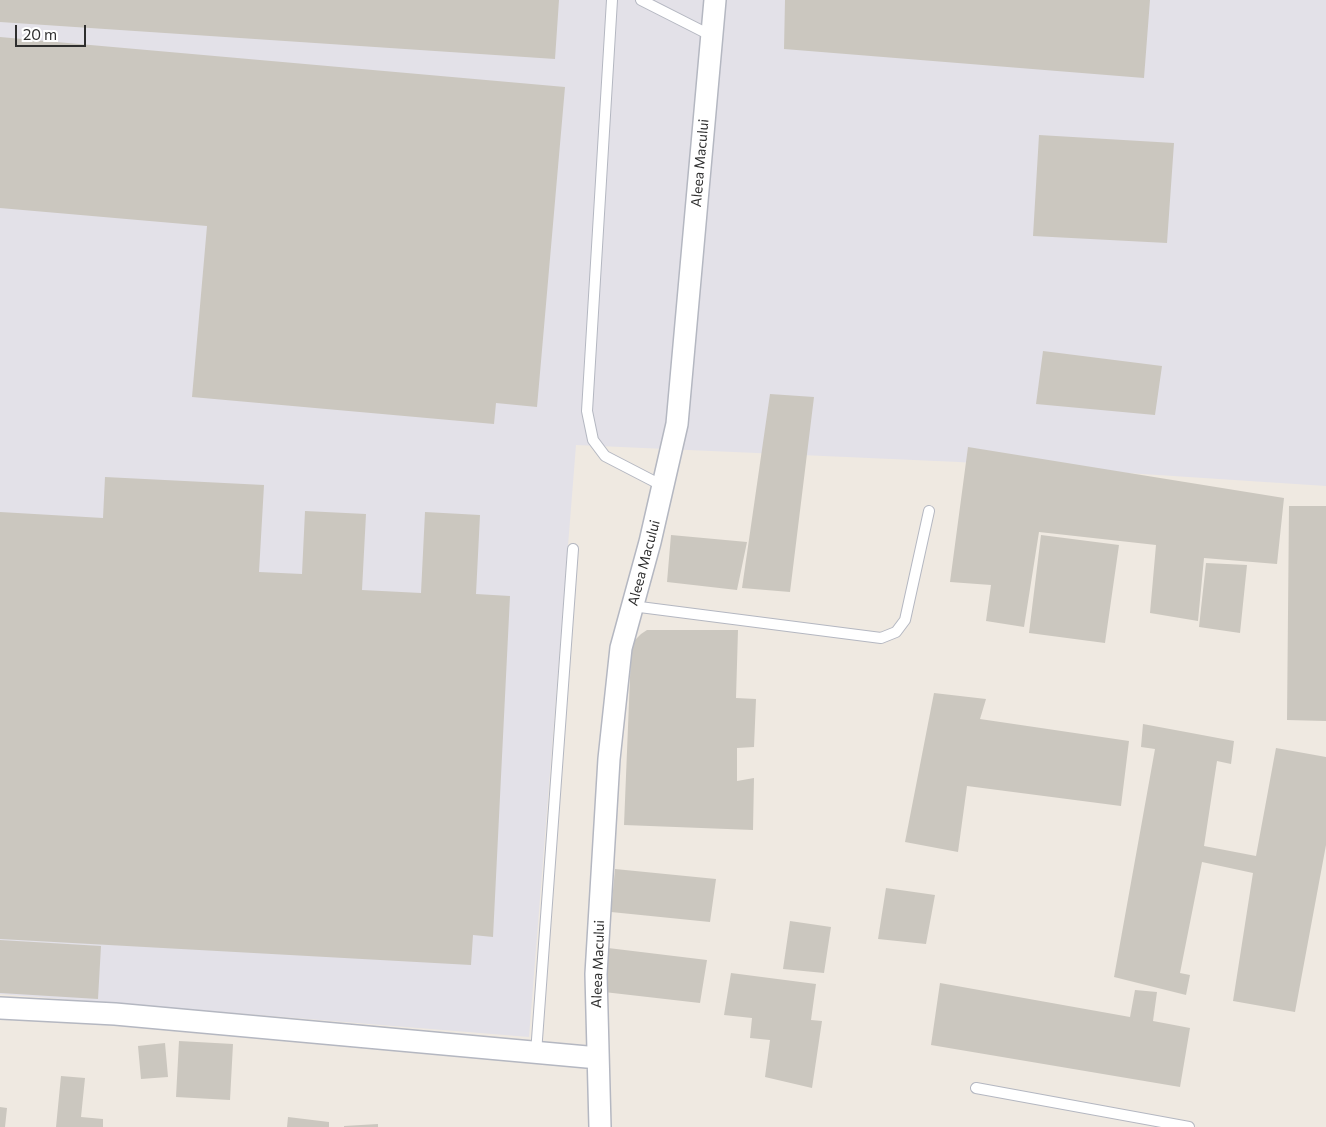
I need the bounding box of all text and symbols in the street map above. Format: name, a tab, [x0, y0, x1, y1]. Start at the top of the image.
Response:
scale bar	[18, 15, 89, 47]
text: 20 m	[23, 25, 57, 43]
street label: Aleea Macului	[688, 118, 712, 208]
street label: Aleea Macului	[624, 518, 664, 608]
street label: Aleea Macului	[588, 920, 608, 1008]

